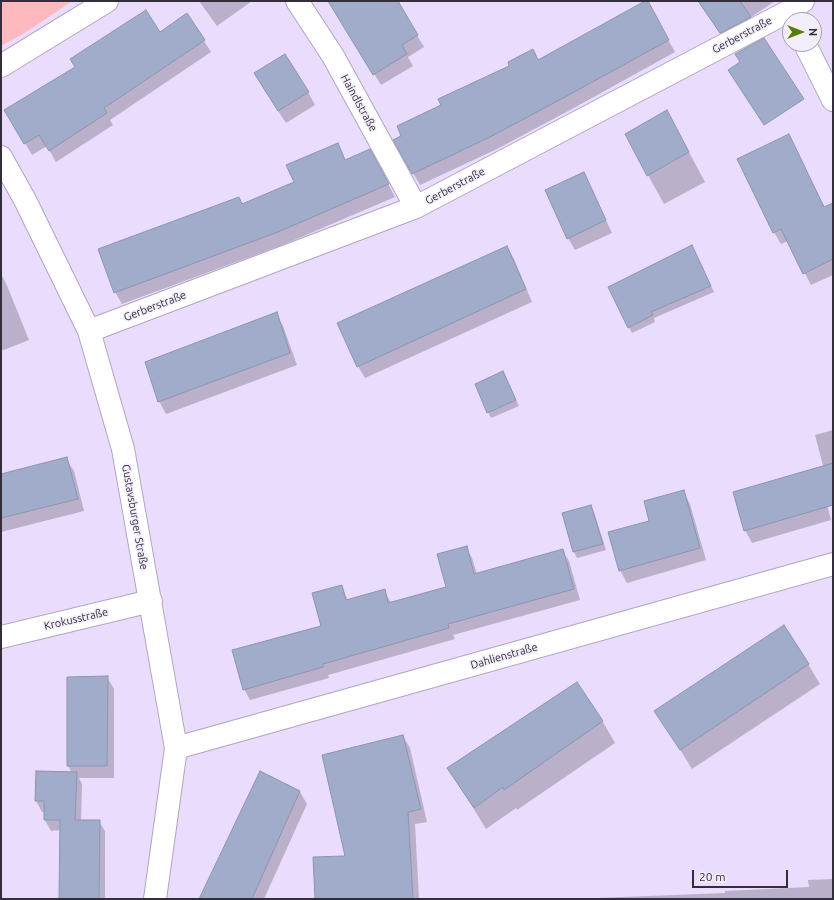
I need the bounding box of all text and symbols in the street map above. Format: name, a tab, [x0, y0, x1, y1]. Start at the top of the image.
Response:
north arrow	[782, 12, 822, 52]
street label: Gerberstraße	[710, 14, 774, 56]
text: N	[807, 28, 819, 36]
street label: Haindlstraße	[338, 72, 380, 134]
street label: Gerberstraße	[423, 165, 487, 207]
street label: Gerberstraße	[122, 288, 188, 324]
street label: Gustavsburger Straße	[119, 463, 151, 571]
street label: Krokusstraße	[43, 605, 109, 633]
street label: Dahlienstraße	[469, 640, 539, 672]
scale bar	[694, 862, 790, 888]
text: 20 m	[699, 870, 726, 883]

